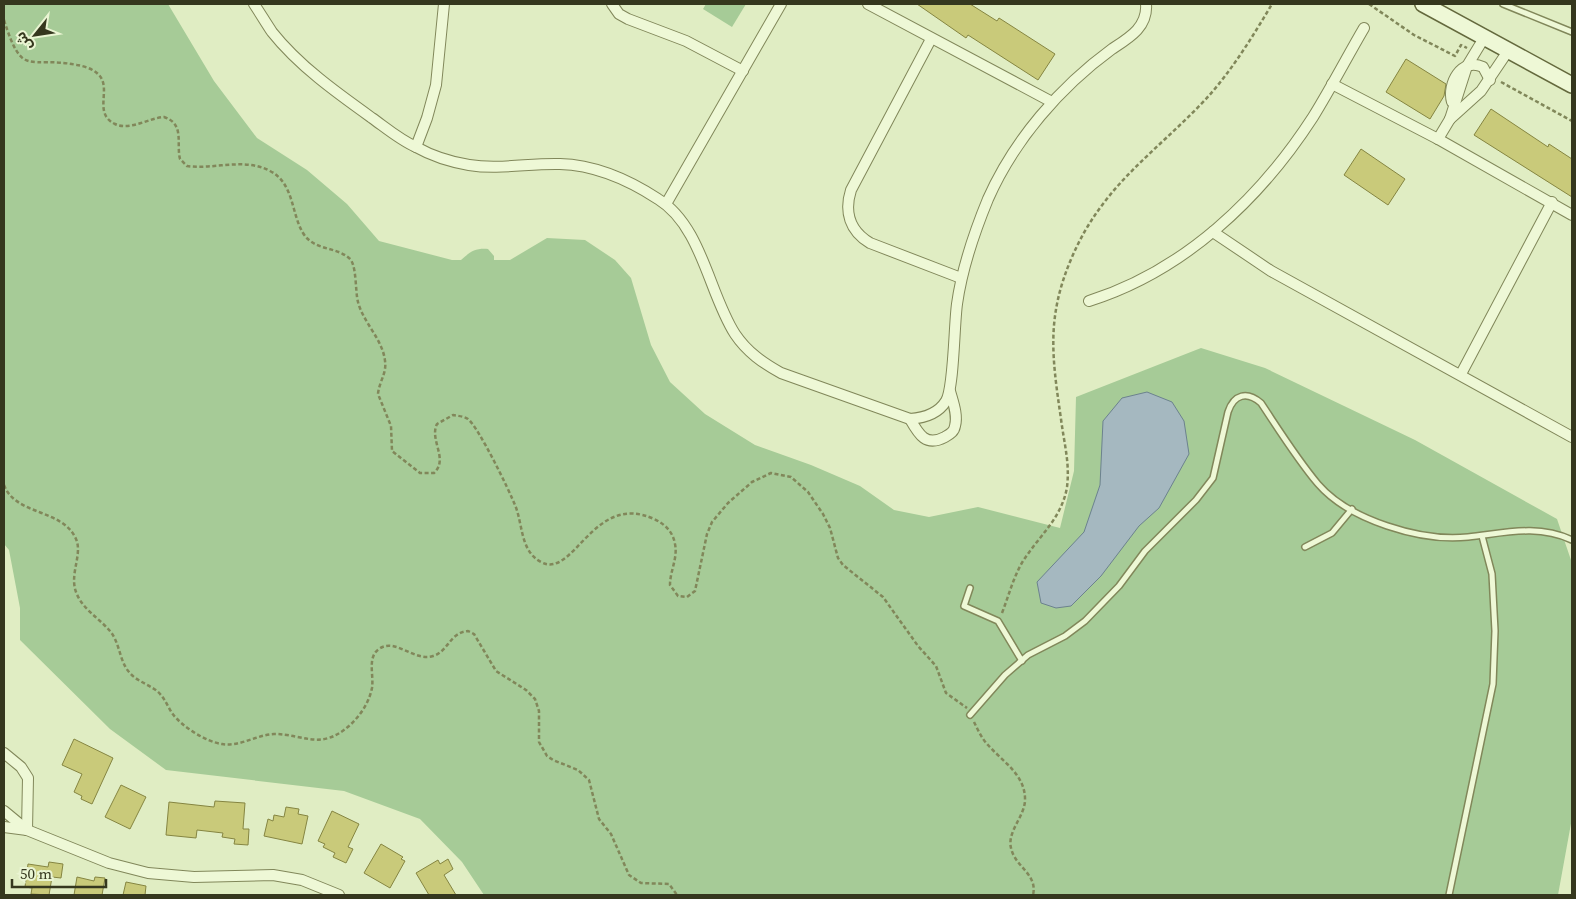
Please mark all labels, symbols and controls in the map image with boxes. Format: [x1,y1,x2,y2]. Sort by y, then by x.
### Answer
north arrow [10,10,60,60]
text: ش [10,28,37,55]
scale bar [12,856,106,888]
text: 50 m [20,863,52,884]

